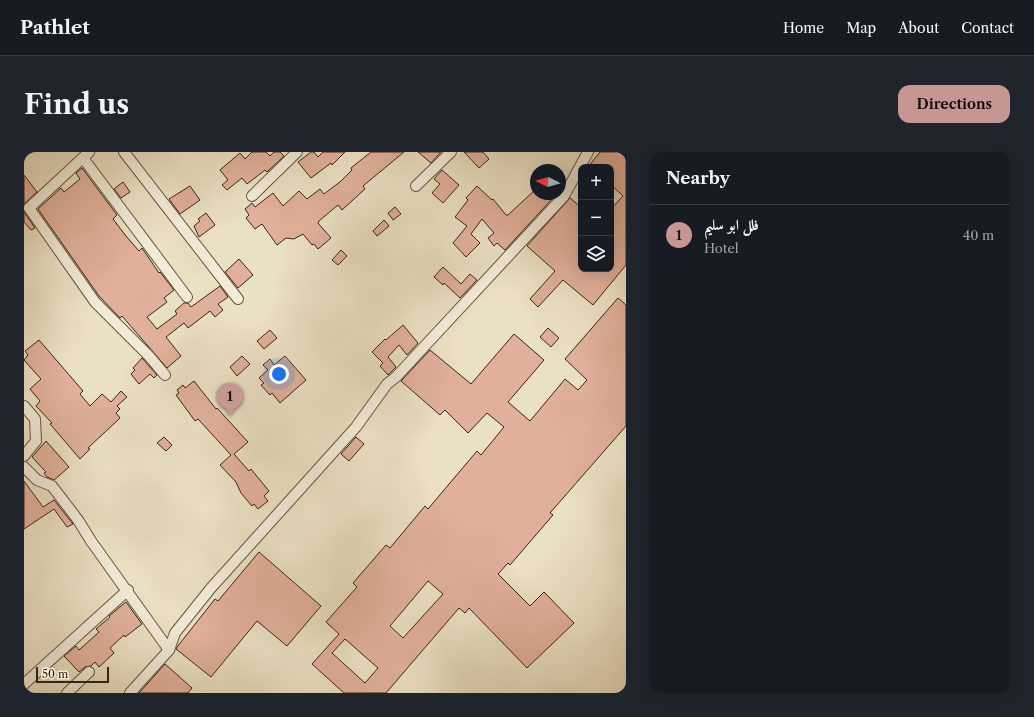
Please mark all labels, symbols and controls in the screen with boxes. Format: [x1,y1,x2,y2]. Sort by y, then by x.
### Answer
text: Pathlet [20,16,90,39]
text: Home [783,19,824,37]
text: Map [846,19,876,37]
text: About [898,19,939,37]
text: Contact [961,19,1014,37]
button: Directions [898,85,1010,123]
text: Find us [24,87,129,121]
north arrow [530,164,566,200]
map controls [578,164,614,272]
button: + [578,164,614,200]
text: Nearby [666,168,730,188]
button: − [578,200,614,236]
text: فلل ابو سليم [704,215,759,234]
text: 1 [676,227,682,243]
text: 40 m [963,227,994,243]
button: layers [578,236,614,272]
text: Hotel [704,240,739,256]
your location [269,364,289,384]
pin: 1 [217,383,243,416]
scale bar [36,665,109,684]
text: 50 m [42,667,68,681]

